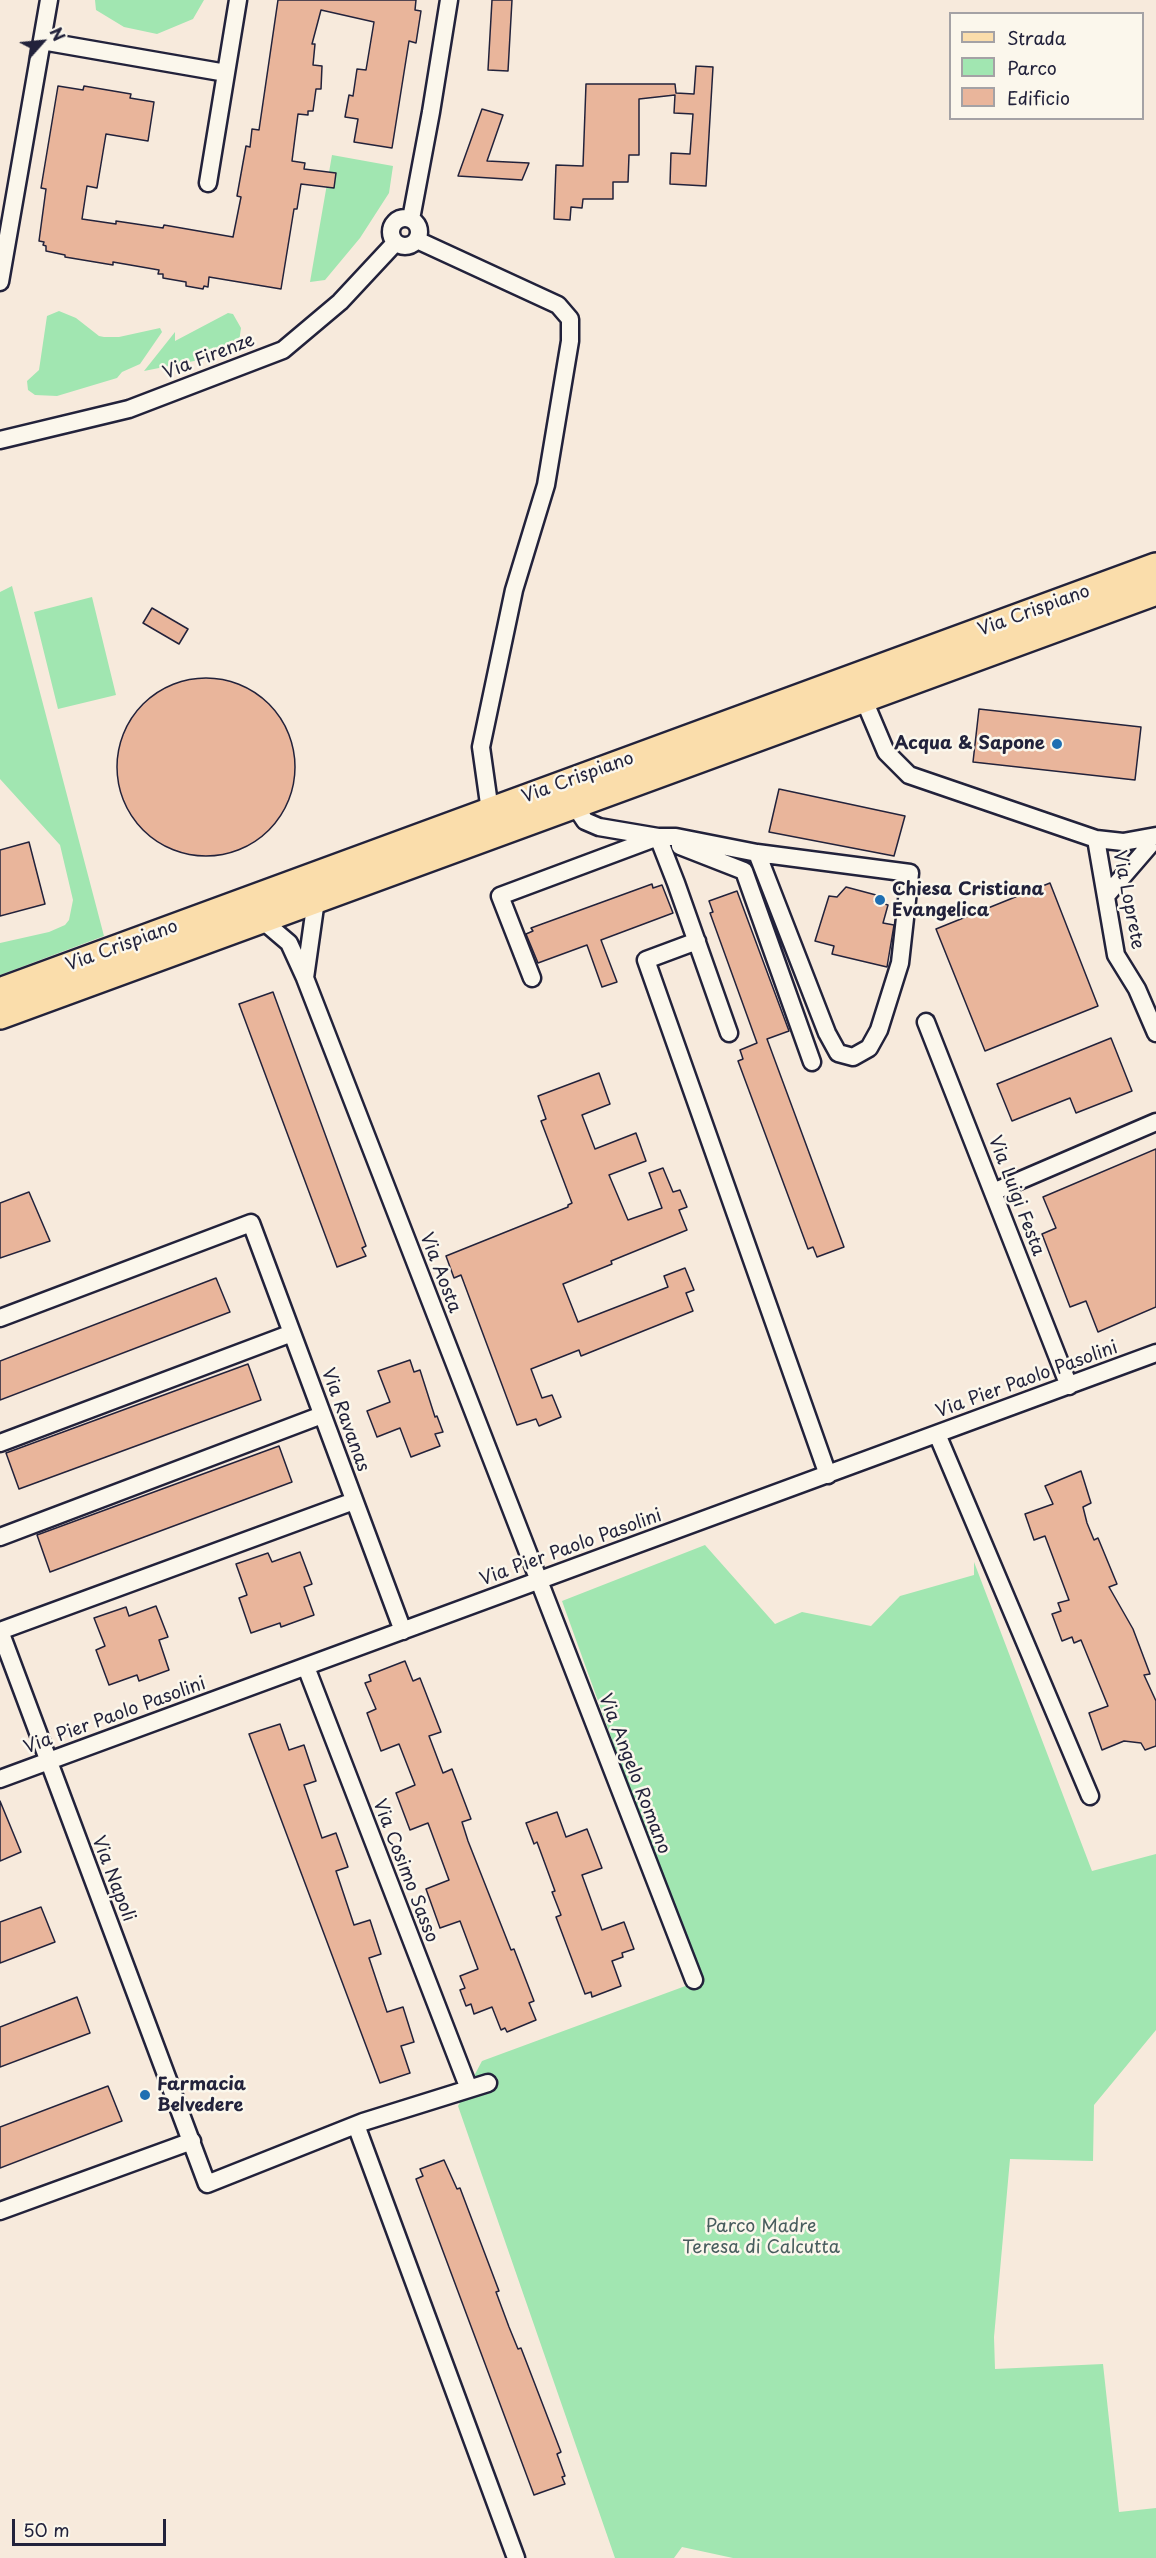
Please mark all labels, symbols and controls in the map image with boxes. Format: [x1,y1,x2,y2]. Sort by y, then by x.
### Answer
north arrow [12,12,72,72]
legend [949,12,1144,120]
text: N [44,23,72,45]
text: Strada [1007,24,1066,51]
text: Parco [1007,54,1057,81]
text: Edificio [1007,84,1070,111]
street label: Via Firenze [160,330,258,384]
street label: Via Crispiano [975,581,1093,641]
place label: Acqua & Sapone [894,733,1045,755]
marker: Acqua & Sapone [1050,737,1064,751]
street label: Via Crispiano [519,748,637,808]
street label: Via Loprete [1108,849,1148,951]
place label: Chiesa Cristiana Evangelica [892,879,1044,922]
marker: Chiesa Cristiana Evangelica [873,893,887,907]
street label: Via Crispiano [63,916,181,976]
street label: Via Luigi Festa [983,1133,1049,1259]
street label: Via Aosta [415,1230,465,1316]
street label: Via Pier Paolo Pasolini [933,1337,1121,1423]
street label: Via Ravanas [316,1365,374,1475]
street label: Via Pier Paolo Pasolini [477,1505,665,1591]
street label: Via Pier Paolo Pasolini [21,1673,209,1759]
street label: Via Angelo Romano [594,1691,674,1857]
street label: Via Cosimo Sasso [368,1796,442,1946]
street label: Via Napoli [87,1833,139,1925]
place label: Farmacia Belvedere [157,2074,246,2116]
marker: Farmacia Belvedere [138,2088,152,2102]
park label: Parco Madre Teresa di Calcutta [682,2216,840,2258]
scale bar [15,2507,170,2545]
text: 50 m [23,2516,70,2543]

